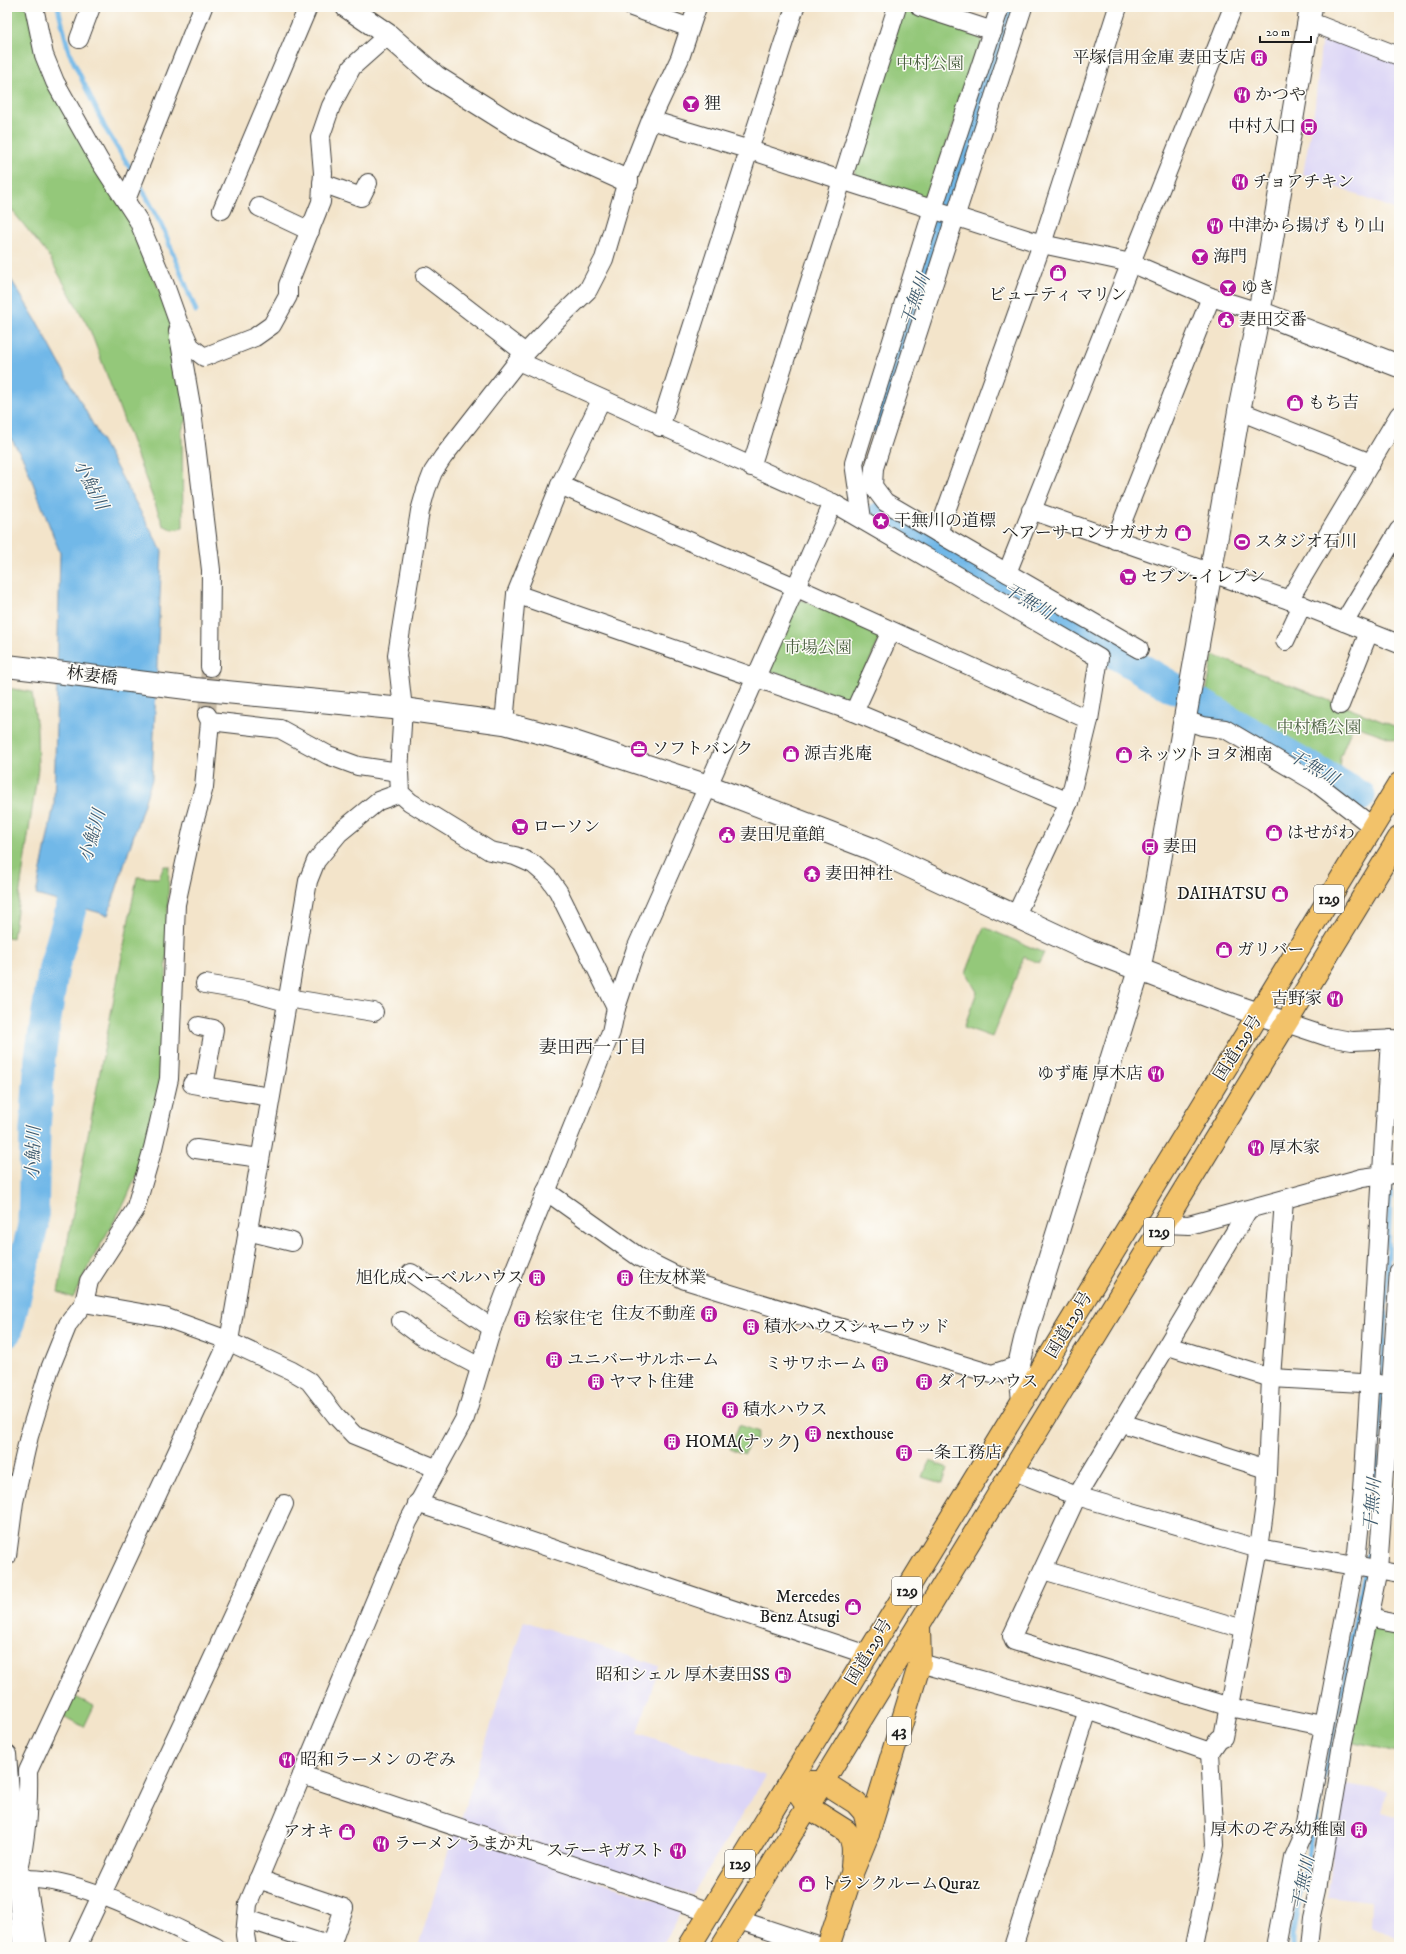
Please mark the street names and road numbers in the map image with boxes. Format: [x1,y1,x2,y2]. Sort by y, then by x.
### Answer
street label: 林妻橋 [65,662,119,690]
road number: 129 [1314,885,1344,913]
street label: 国道129号 [1209,1011,1267,1085]
road number: 129 [1144,1218,1174,1246]
street label: 国道129号 [1040,1288,1098,1362]
road number: 129 [892,1577,922,1605]
street label: 国道129号 [840,1615,898,1689]
road number: 43 [887,1717,911,1745]
road number: 129 [725,1850,755,1878]

